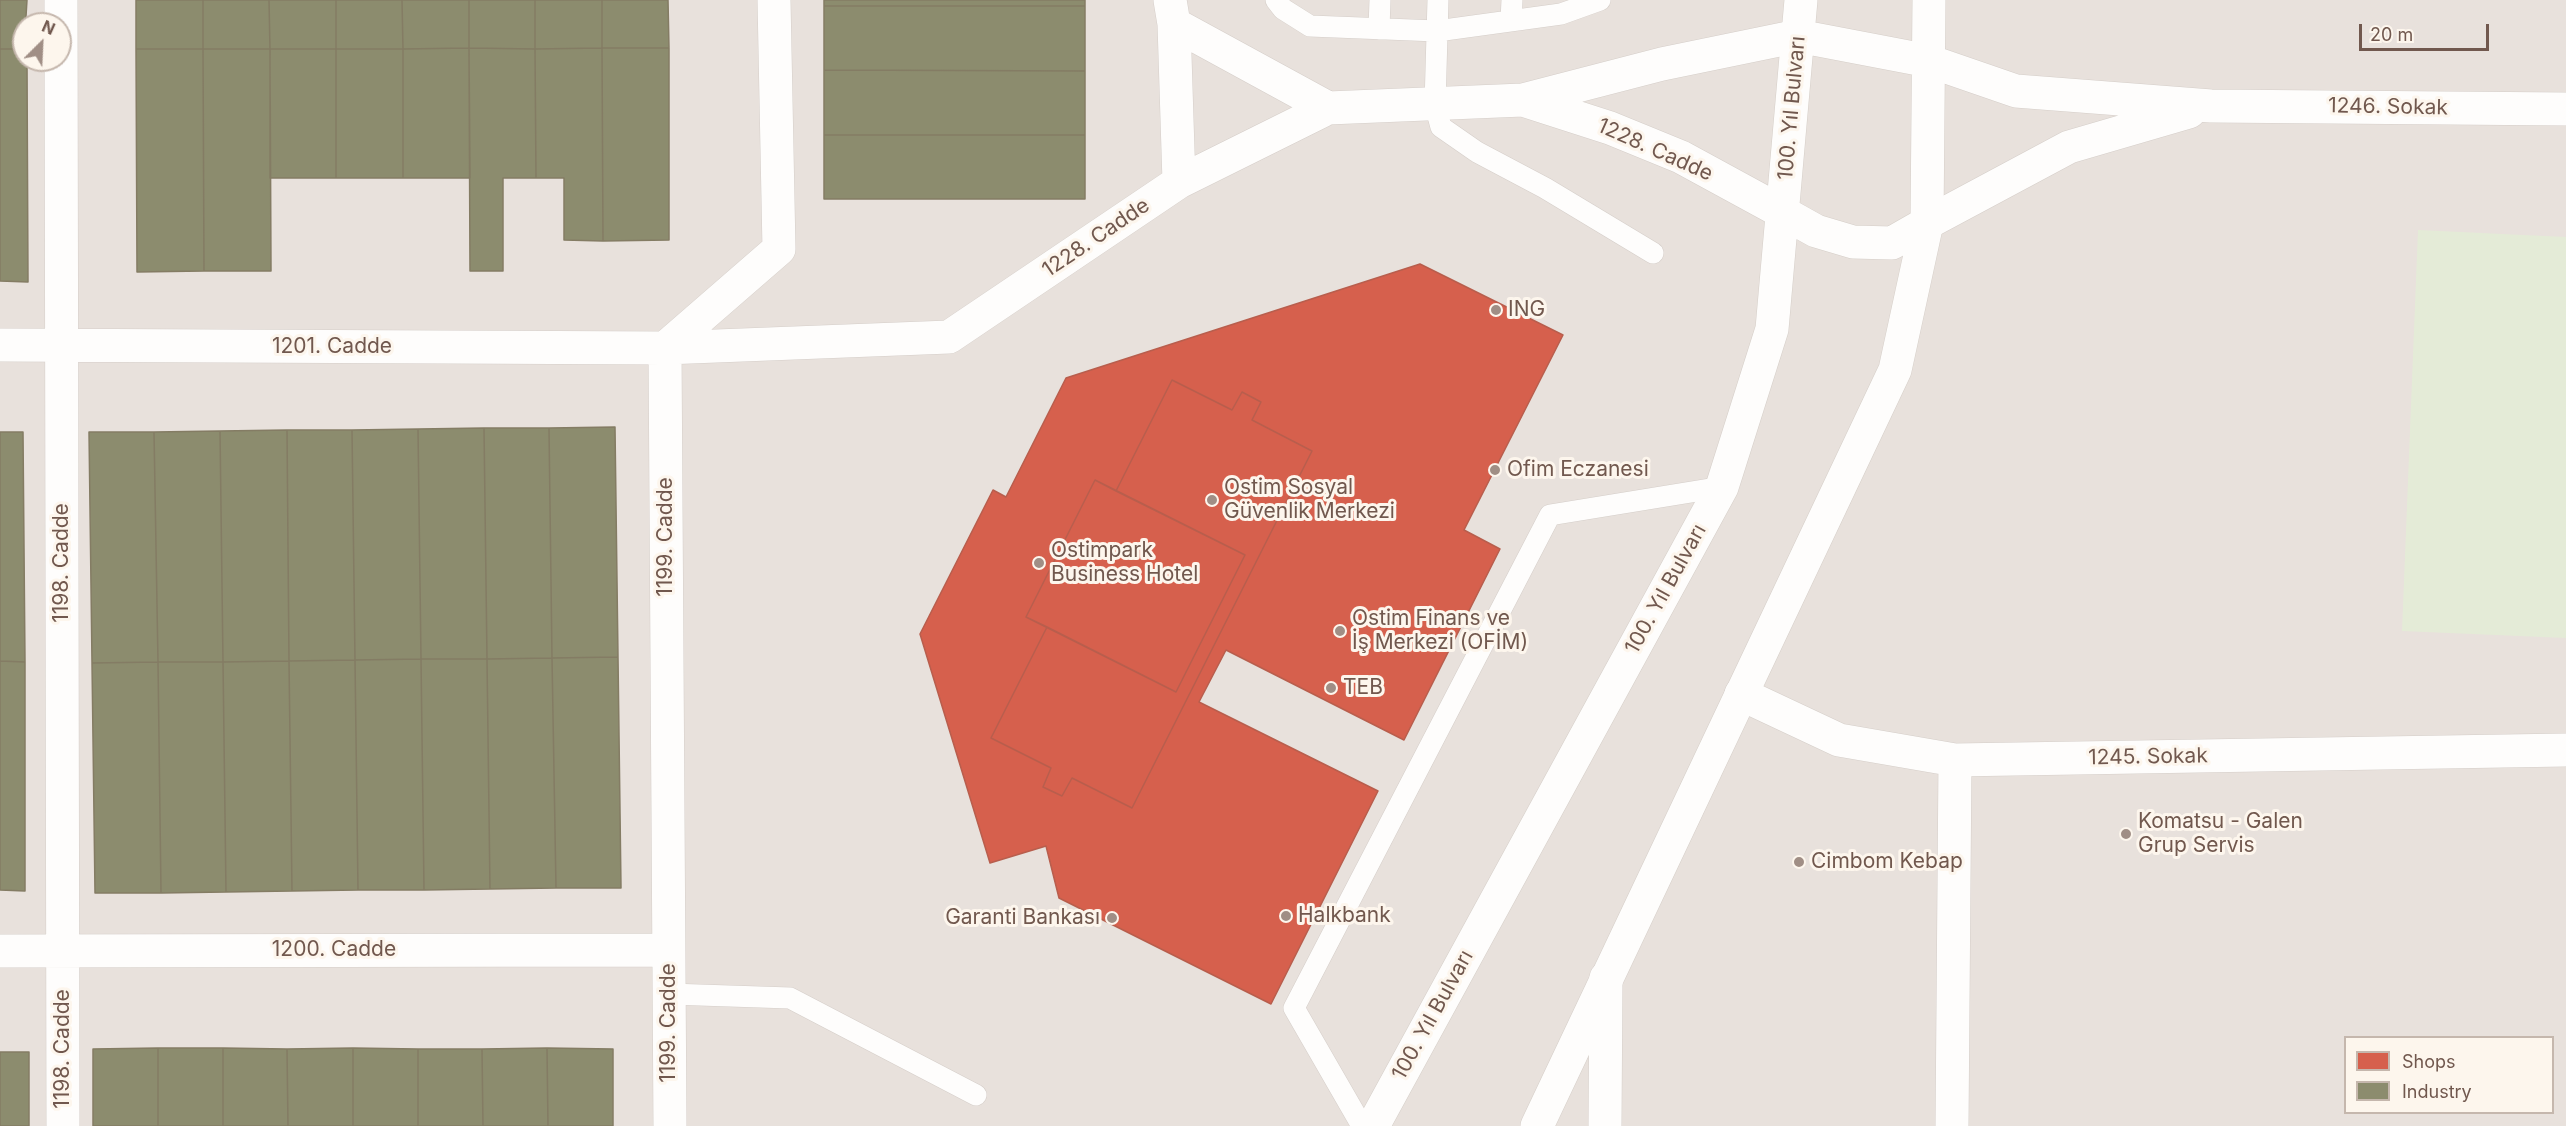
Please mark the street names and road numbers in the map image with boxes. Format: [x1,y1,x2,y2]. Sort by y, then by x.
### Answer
street label: 100. Yıl Bulvarı [1773,35,1811,181]
street label: 1246. Sokak [2328,93,2448,121]
street label: 1228. Cadde [1593,113,1717,187]
street label: 1228. Cadde [1038,193,1154,283]
street label: 1201. Cadde [272,334,392,360]
street label: 1199. Cadde [653,477,679,597]
street label: 1198. Cadde [49,503,75,623]
street label: 100. Yıl Bulvarı [1620,520,1712,658]
street label: 1245. Sokak [2088,743,2208,771]
street label: 1200. Cadde [272,937,396,963]
street label: 100. Yıl Bulvarı [1387,946,1479,1084]
street label: 1199. Cadde [656,963,682,1083]
street label: 1198. Cadde [50,989,76,1109]

